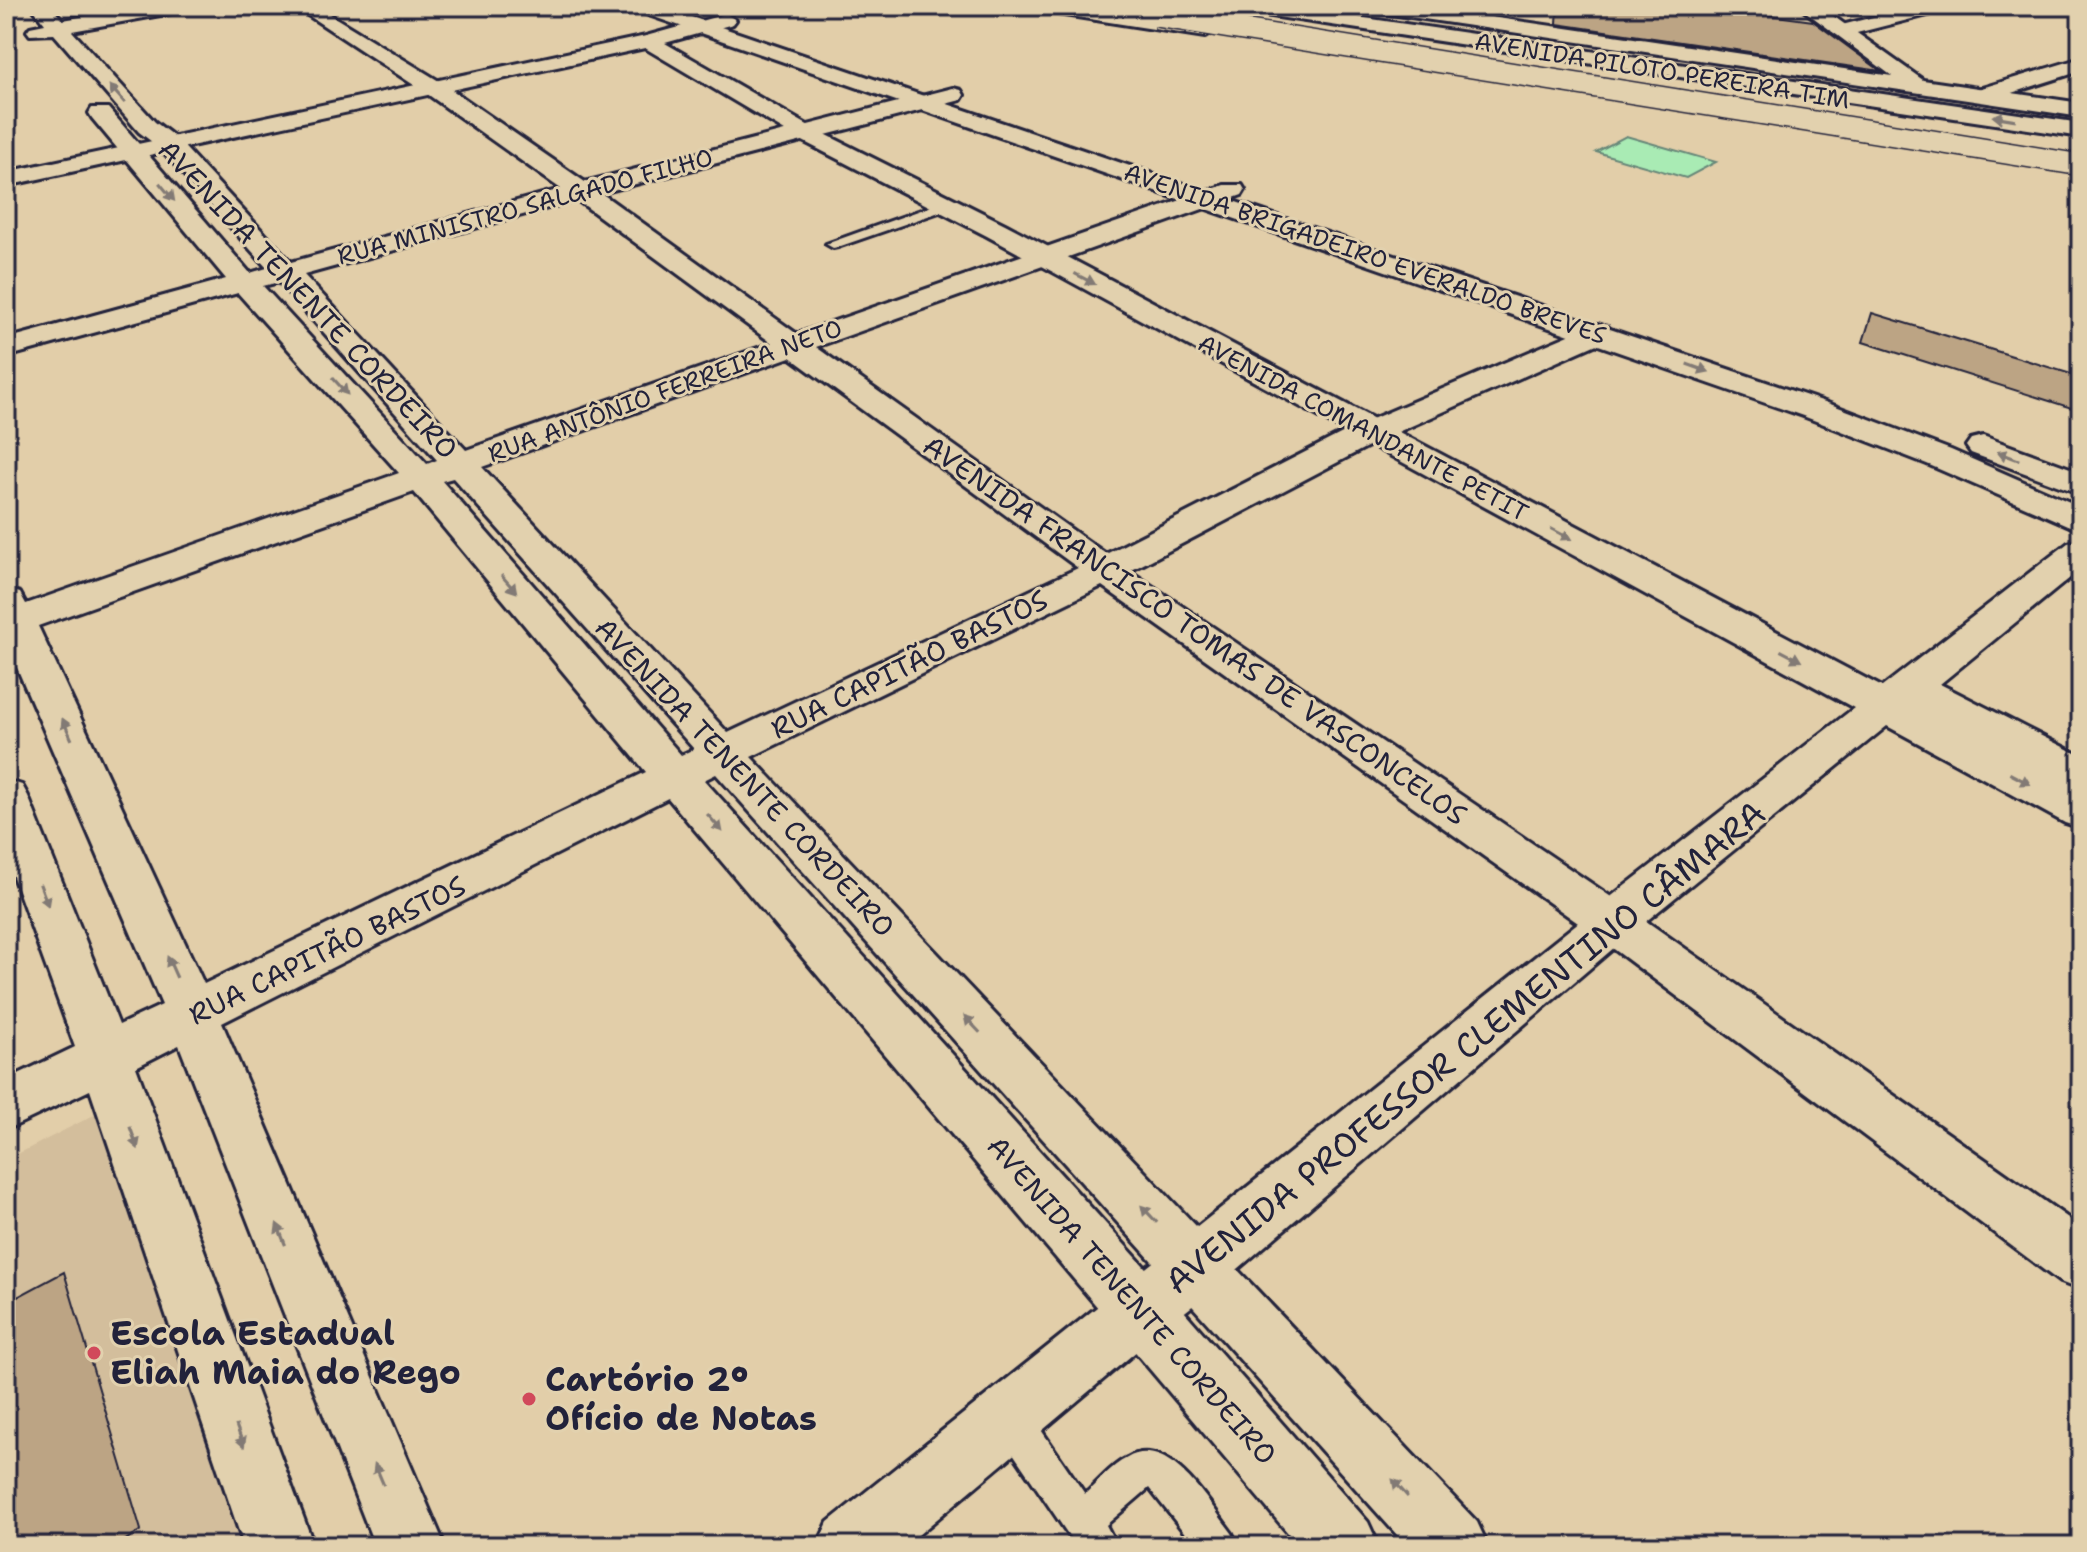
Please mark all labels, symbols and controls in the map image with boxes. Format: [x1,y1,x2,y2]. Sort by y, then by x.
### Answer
street label: AVENIDA PILOTO PEREIRA TIM [1472,26,1852,116]
one-way arrow [109,84,127,103]
one-way arrow [1991,111,2016,124]
street label: AVENIDA TENENTE CORDEIRO [150,131,466,467]
street label: RUA MINISTRO SALGADO FILHO [334,141,716,273]
street label: AVENIDA BRIGADEIRO EVERALDO BREVES [1120,156,1610,352]
one-way arrow [158,182,175,202]
one-way arrow [1074,272,1096,286]
street label: RUA ANTÔNIO FERREIRA NETO [484,312,846,470]
street label: AVENIDA COMANDANTE PETIT [1192,327,1534,529]
one-way arrow [1686,363,1710,375]
one-way arrow [331,376,349,396]
street label: AVENIDA FRANCISCO TOMAS DE VASCONCELOS [916,426,1474,834]
one-way arrow [1996,449,2020,462]
one-way arrow [1550,527,1573,540]
one-way arrow [500,573,517,593]
street label: RUA CAPITÃO BASTOS [764,580,1054,748]
street label: AVENIDA TENENTE CORDEIRO [587,609,903,945]
one-way arrow [1779,649,1802,662]
one-way arrow [60,717,74,741]
one-way arrow [2009,771,2031,785]
street label: AVENIDA PROFESSOR CLEMENTINO CÂMARA [1155,790,1775,1304]
one-way arrow [706,812,723,832]
street label: RUA CAPITÃO BASTOS [182,866,472,1034]
one-way arrow [38,883,51,907]
one-way arrow [165,956,178,979]
one-way arrow [964,1014,982,1033]
one-way arrow [129,1126,141,1150]
street label: AVENIDA TENENTE CORDEIRO [979,1128,1285,1472]
one-way arrow [1140,1205,1158,1224]
one-way arrow [274,1222,287,1246]
place label: Escola Estadual Eliah Maia do Rego [110,1310,461,1395]
marker: Escola Estadual Eliah Maia do Rego [85,1344,103,1362]
place label: Cartório 2º Ofício de Notas [545,1356,817,1441]
marker: Cartório 2º Ofício de Notas [520,1390,538,1408]
one-way arrow [235,1424,247,1448]
one-way arrow [373,1463,386,1486]
one-way arrow [1392,1479,1410,1498]

